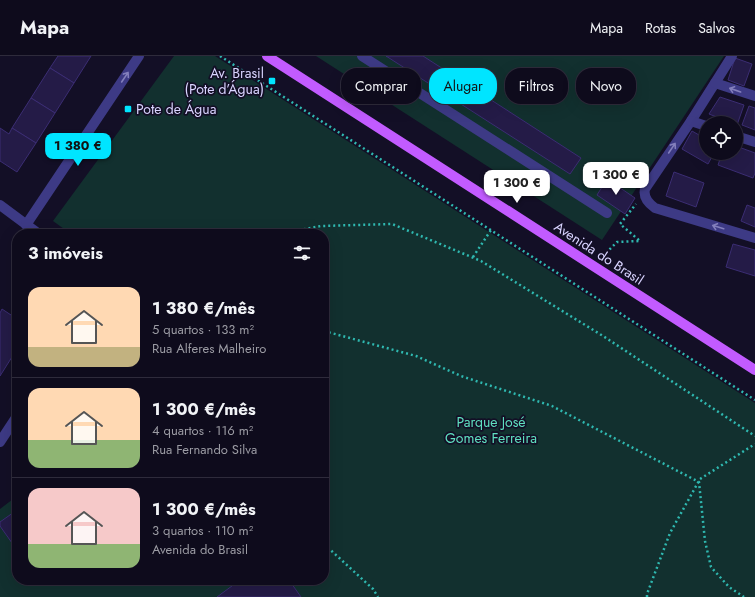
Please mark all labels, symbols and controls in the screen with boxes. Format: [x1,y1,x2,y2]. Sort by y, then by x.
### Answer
text: Mapa [20,14,69,41]
text: Mapa [590,18,623,38]
text: Rotas [645,18,676,38]
text: Salvos [698,18,735,38]
place label: Av. Brasil (Pote d’Água) [185,63,264,99]
chip: Comprar [341,68,421,104]
chip: Alugar [429,68,497,104]
chip: Filtros [505,68,568,104]
chip: Novo [576,68,636,104]
one-way arrow [121,72,129,83]
marker: Av. Brasil (Pote d’Água) [267,76,277,86]
one-way arrow [730,85,742,93]
place label: Pote de Água [136,99,216,119]
marker: Pote de Água [123,104,133,114]
map controls [699,116,743,160]
button: locate [699,116,743,160]
pin: 1 380 € [41,133,115,167]
text: 1 380 € [54,136,102,155]
one-way arrow [668,143,676,154]
pin: 1 300 € [579,162,653,196]
text: 1 300 € [592,165,640,184]
pin: 1 300 € [480,170,554,204]
text: 1 300 € [493,173,541,192]
street label: Avenida do Brasil [550,216,648,290]
one-way arrow [711,223,724,230]
text: 3 imóveis [28,241,103,265]
icon: filters [291,242,313,264]
text: 1 380 €/mês [152,296,255,320]
icon: home [60,303,108,351]
text: 5 quartos · 133 m² [152,320,254,339]
text: Rua Alferes Malheiro [152,339,266,358]
text: 1 300 €/mês [152,397,256,421]
icon: home [60,404,108,452]
park label: Parque José Gomes Ferreira [445,412,537,448]
text: 4 quartos · 116 m² [152,421,253,440]
text: Rua Fernando Silva [152,440,257,459]
text: 1 300 €/mês [152,497,256,521]
icon: home [60,504,108,552]
text: 3 quartos · 110 m² [152,521,253,540]
text: Avenida do Brasil [152,540,248,559]

